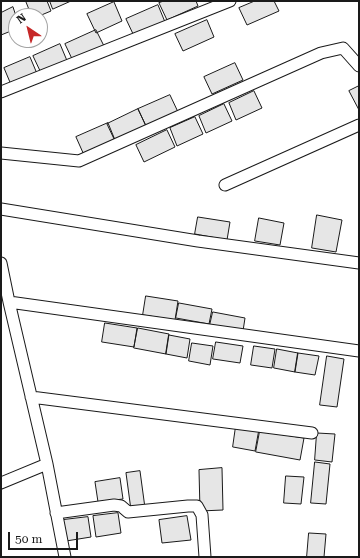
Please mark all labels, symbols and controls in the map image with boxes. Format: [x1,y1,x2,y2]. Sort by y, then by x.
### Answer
north arrow [8,8,48,48]
text: N [14,11,29,26]
scale bar [10,524,80,550]
text: 50 m [15,532,42,546]

